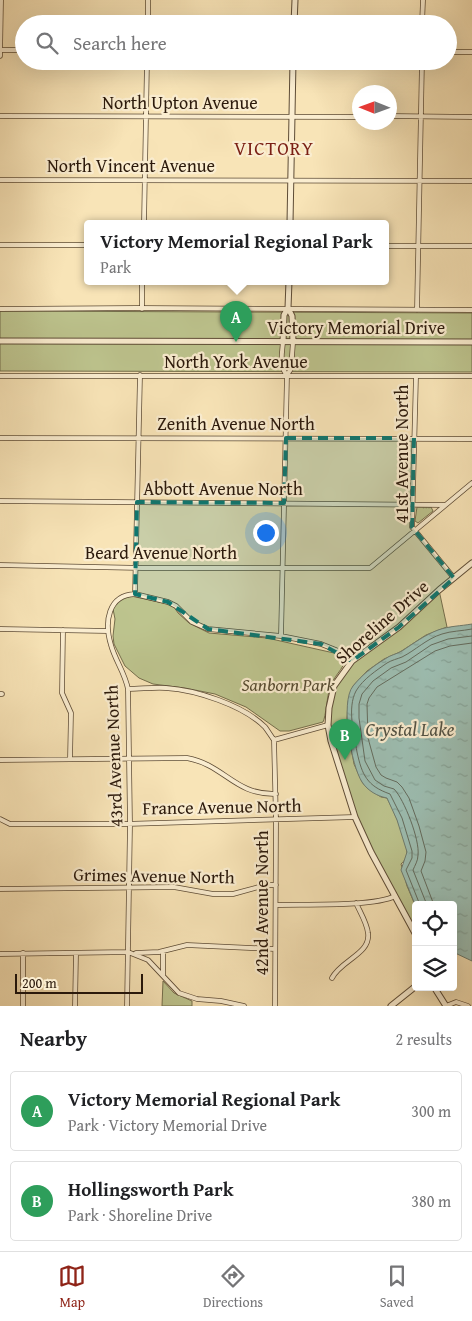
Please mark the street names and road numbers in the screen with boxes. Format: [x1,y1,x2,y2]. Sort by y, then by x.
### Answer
street label: North Upton Avenue [102,89,258,116]
street label: North Vincent Avenue [47,152,215,179]
street label: Victory Memorial Drive [267,314,445,341]
street label: North York Avenue [164,348,308,375]
street label: 41st Avenue North [388,385,415,523]
street label: Zenith Avenue North [157,410,315,437]
street label: Abbott Avenue North [143,475,303,502]
street label: Beard Avenue North [85,539,237,566]
street label: Shoreline Drive [329,573,435,670]
street label: 43rd Avenue North [98,684,129,828]
street label: France Avenue North [142,792,302,821]
street label: 42nd Avenue North [248,830,275,976]
street label: Grimes Avenue North [73,861,235,890]

